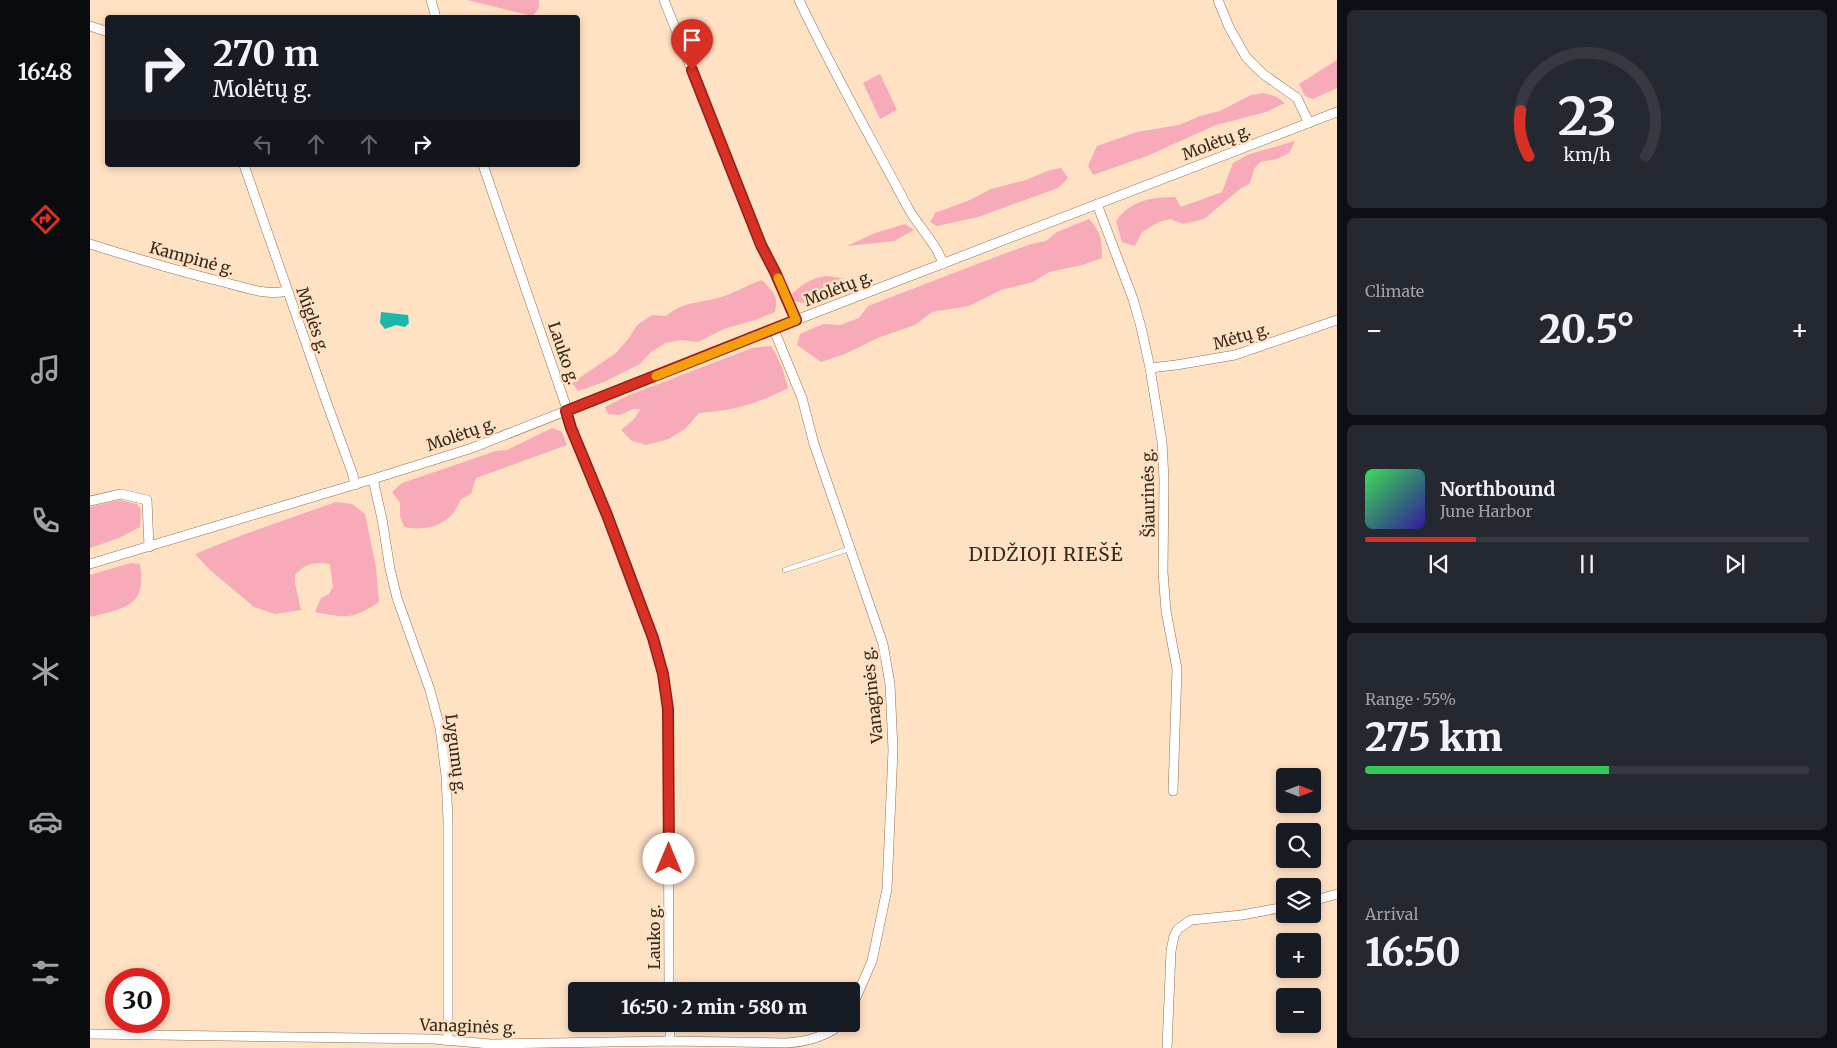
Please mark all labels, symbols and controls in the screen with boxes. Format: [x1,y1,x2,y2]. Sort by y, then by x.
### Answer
pin [671,19,713,70]
icon: arrive [678,26,706,54]
text: 270 m [213,32,319,76]
icon: right [130,35,195,100]
text: 16:48 [18,58,72,86]
text: Molėtų g. [213,75,312,103]
text: 23 [1557,84,1617,149]
street label: Molėtų g. [1179,120,1253,164]
icon: left [249,130,277,158]
icon: ahead [302,130,330,158]
icon: ahead [355,130,383,158]
icon: right [408,130,436,158]
text: km/h [1563,143,1611,166]
icon: directions [28,202,63,237]
street label: Kampinė g. [147,237,237,279]
street label: Molėtų g. [801,266,875,310]
text: Climate [1365,281,1424,301]
street label: Miglės g. [292,284,334,356]
text: 20.5° [1539,306,1635,353]
text: − [1365,312,1384,348]
text: + [1790,312,1809,348]
street label: Mėtų g. [1211,318,1271,354]
street label: Lauko g. [544,319,584,387]
icon: music [28,352,63,387]
street label: Molėtų g. [424,413,498,455]
street label: Šiaurinės g. [1137,448,1159,538]
text: Northbound [1440,477,1555,501]
text: June Harbor [1440,501,1533,521]
icon: phone [28,503,63,538]
district label: DIDŽIOJI RIEŠĖ [969,541,1123,566]
icon: previous [1425,550,1453,578]
icon: pause [1573,550,1601,578]
icon: next [1721,550,1749,578]
street label: Vanaginės g. [857,646,887,745]
icon: climate [28,654,63,689]
text: Range · 55% [1365,689,1456,709]
street label: Lygumų g. [441,713,471,795]
text: 275 km [1365,714,1503,761]
north arrow [1276,768,1321,812]
map controls [1276,768,1321,1033]
icon: car [28,804,63,839]
button: search [1276,823,1321,868]
position arrow [642,832,694,884]
button: layers [1276,878,1321,923]
text: Arrival [1365,904,1418,924]
street label: Lauko g. [644,905,664,969]
text: 16:50 [1365,929,1461,976]
button: + [1276,933,1321,978]
icon: filters [28,955,63,990]
speed limit sign: 30 [105,968,170,1033]
button: − [1276,988,1321,1033]
text: 16:50 · 2 min · 580 m [621,995,807,1019]
street label: Vanaginės g. [418,1014,517,1038]

